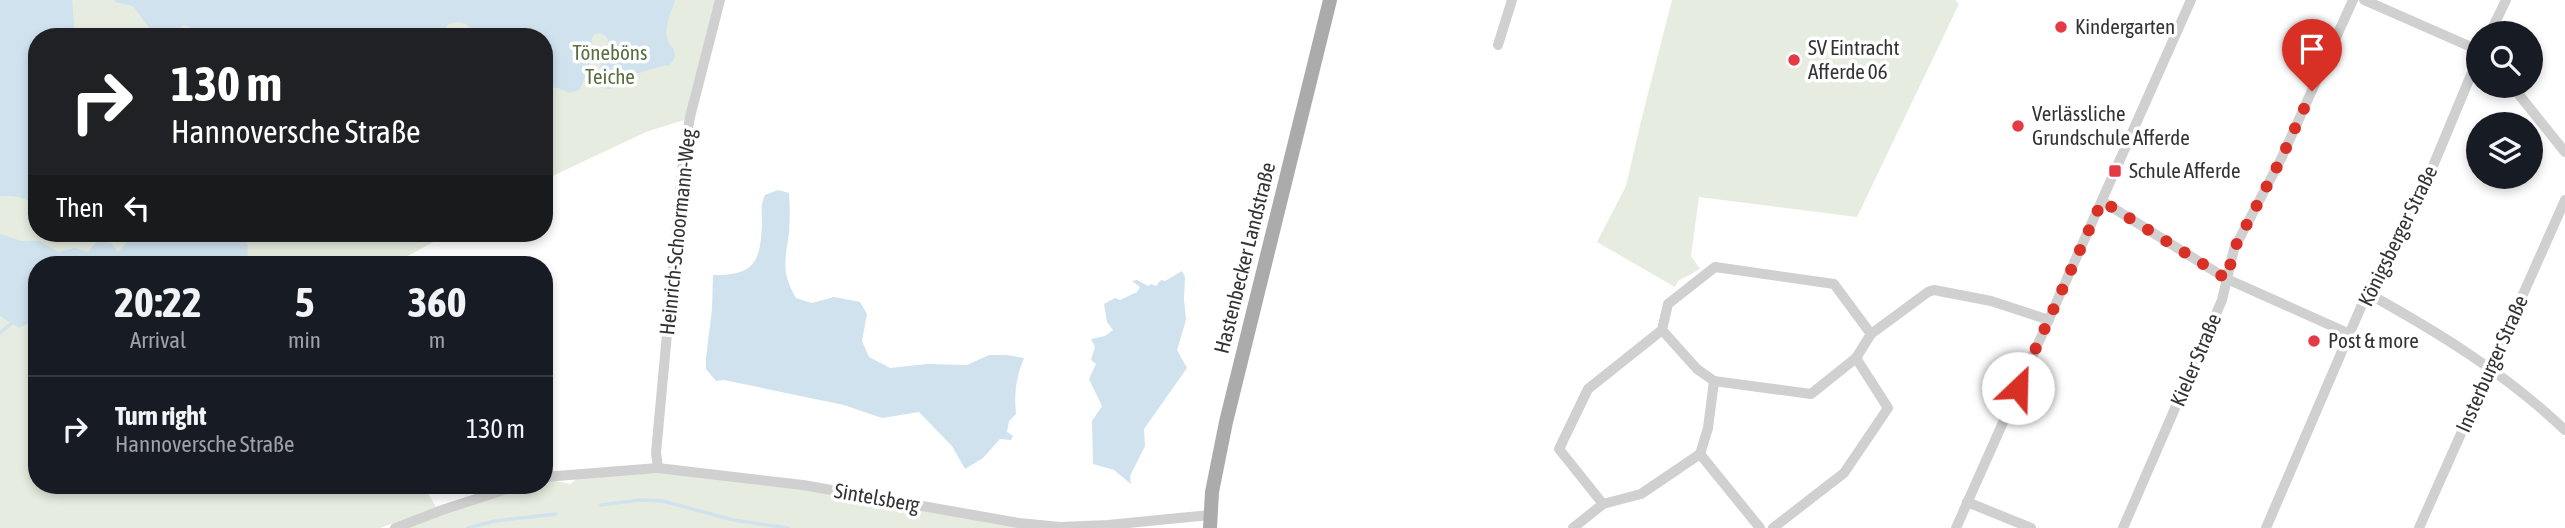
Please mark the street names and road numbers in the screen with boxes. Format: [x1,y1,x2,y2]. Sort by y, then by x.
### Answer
street label: Heinrich-Schoormann-Weg [654,128,700,336]
street label: Hastenbecker Landstraße [1209,160,1279,356]
street label: Königsberger Straße [2353,161,2441,310]
street label: Insterburger Straße [2450,291,2532,436]
street label: Kieler Straße [2165,310,2225,410]
street label: Sintelsberg [833,478,922,516]

